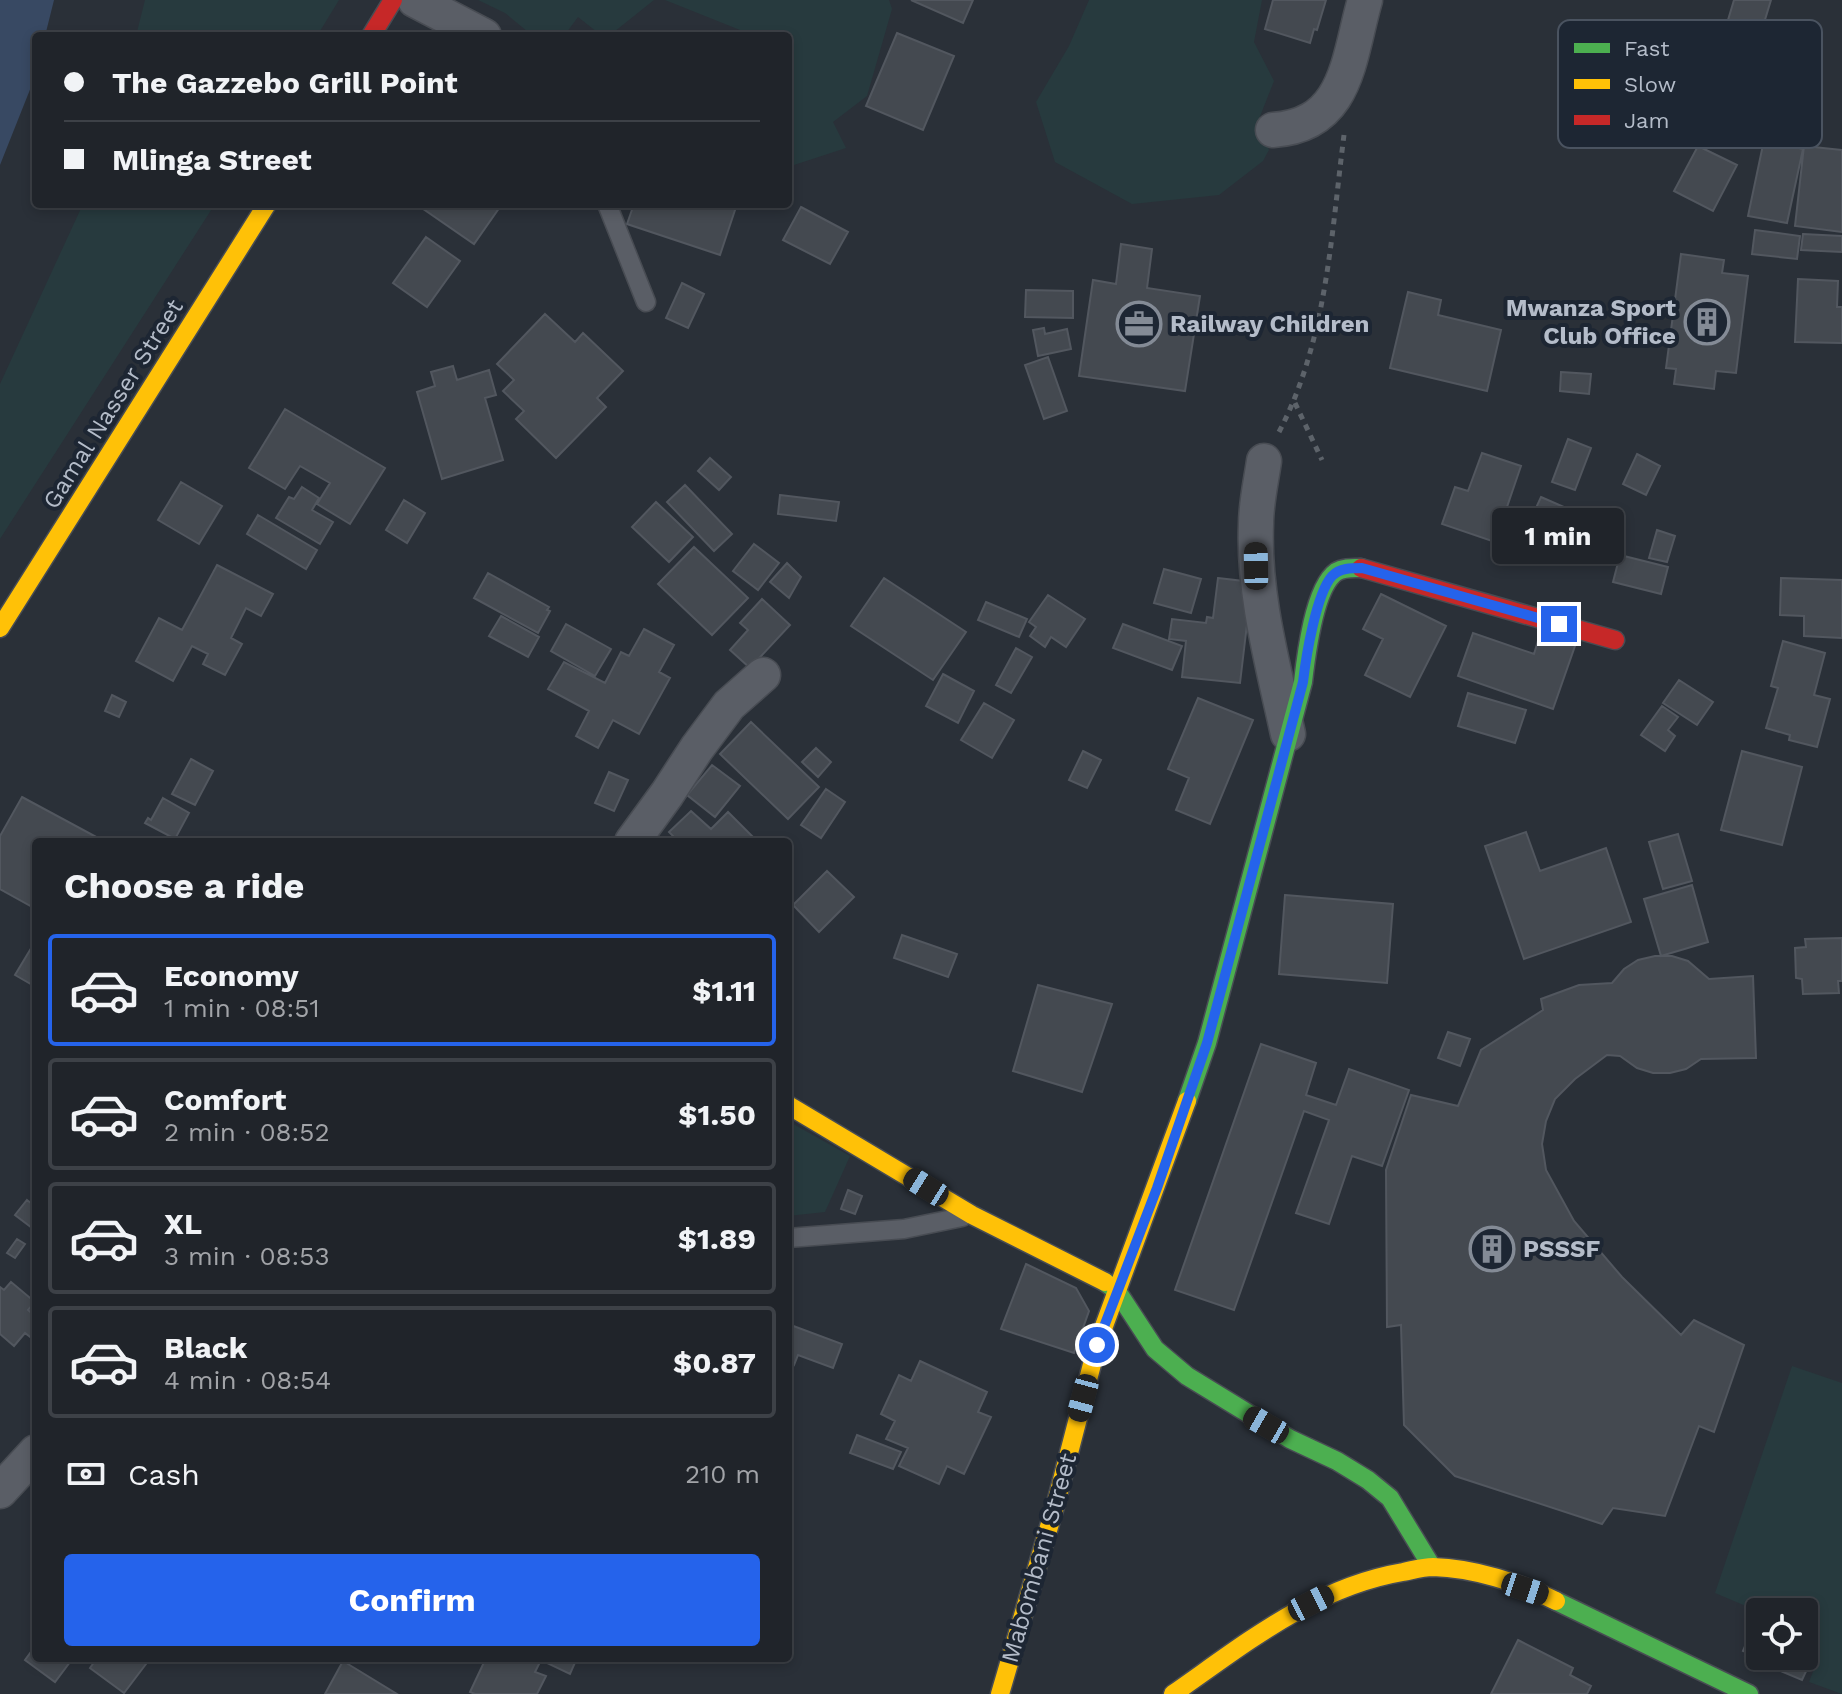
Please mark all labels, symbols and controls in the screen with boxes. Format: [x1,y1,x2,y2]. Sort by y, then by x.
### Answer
legend [1558,20,1822,148]
text: Fast [1624,36,1670,61]
text: The Gazzebo Grill Point [112,65,458,100]
text: Slow [1624,72,1676,97]
text: Jam [1624,108,1669,133]
text: Mlinga Street [112,142,312,177]
street label: Gamal Nasser Street [37,294,189,514]
place label: Mwanza Sport Club Office [1506,294,1677,350]
building icon: Mwanza Sport Club Office [1683,298,1731,346]
office icon: Railway Children [1115,300,1163,348]
place label: Railway Children [1170,310,1369,338]
callout: 1 min [1493,508,1625,564]
text: 1 min [1525,521,1591,551]
car [1244,542,1268,590]
route end [1541,606,1577,642]
text: Choose a ride [64,865,304,907]
icon: car [68,954,140,1026]
text: Economy [164,958,299,993]
text: $1.11 [692,973,756,1008]
text: 1 min · 08:51 [164,993,320,1023]
icon: car [68,1078,140,1150]
text: Comfort [164,1082,286,1117]
text: $1.50 [678,1097,756,1132]
text: 2 min · 08:52 [164,1117,330,1147]
car [899,1164,953,1210]
icon: car [68,1202,140,1274]
text: XL [164,1206,202,1241]
text: $1.89 [678,1221,756,1256]
building icon: PSSSF [1468,1225,1516,1273]
place label: PSSSF [1523,1235,1600,1263]
text: 3 min · 08:53 [164,1241,330,1271]
icon: car [68,1326,140,1398]
route start [1079,1327,1115,1363]
text: Black [164,1330,248,1365]
text: $0.87 [673,1345,756,1380]
text: 4 min · 08:54 [164,1365,331,1395]
car [1065,1372,1101,1424]
car [1239,1403,1293,1447]
street label: Mabombani Street [996,1450,1082,1666]
icon: cash [64,1452,108,1496]
text: Cash [128,1457,200,1492]
text: 210 m [685,1459,760,1489]
button: Confirm [64,1554,760,1646]
car [1498,1570,1552,1608]
car [1284,1581,1338,1625]
map controls [1746,1598,1818,1670]
button: locate [1746,1598,1818,1670]

